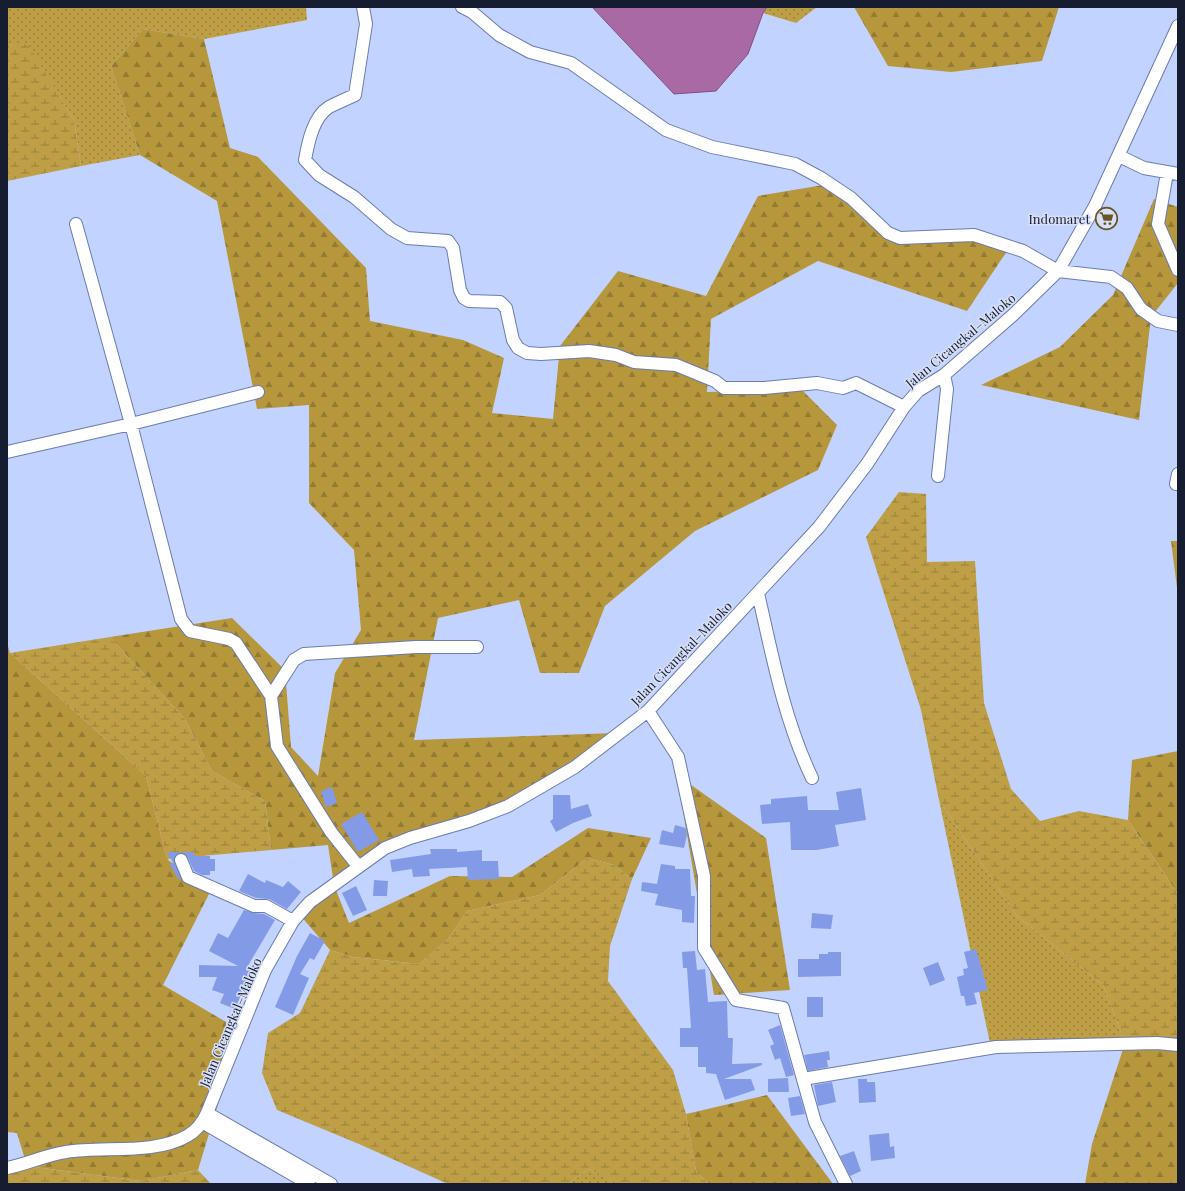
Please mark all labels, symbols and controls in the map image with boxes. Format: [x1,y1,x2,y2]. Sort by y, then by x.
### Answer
supermarket icon: Indomaret [1093,205,1119,231]
place label: Indomaret [1028,210,1090,227]
street label: Jalan Cicangkal–Maloko [901,289,1019,392]
street label: Jalan Cicangkal–Maloko [626,597,735,709]
street label: Jalan Cicangkal–Maloko [195,955,265,1090]

